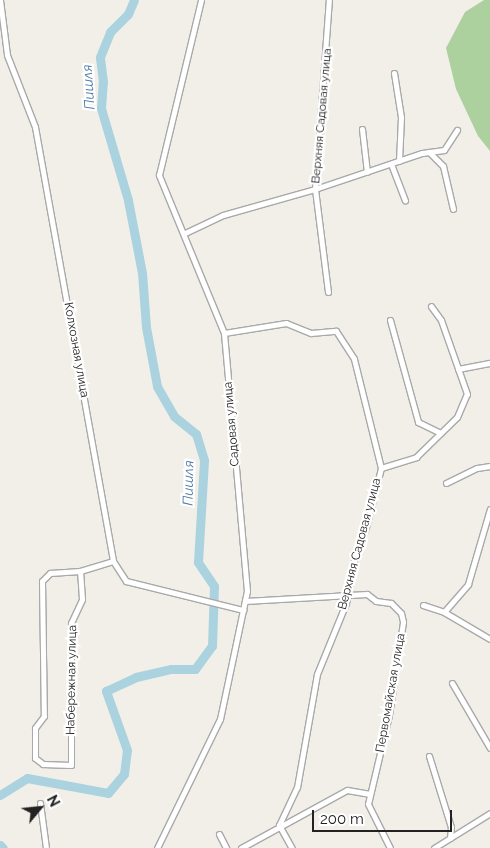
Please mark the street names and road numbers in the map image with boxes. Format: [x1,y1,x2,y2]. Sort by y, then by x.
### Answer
street label: Верхняя Садовая улица [309,48,335,184]
street label: Колхозная улица [61,301,91,399]
street label: Садовая улица [221,381,243,467]
street label: Верхняя Садовая улица [335,476,385,612]
street label: Набережная улица [64,625,80,735]
street label: Первомайская улица [373,632,409,754]

